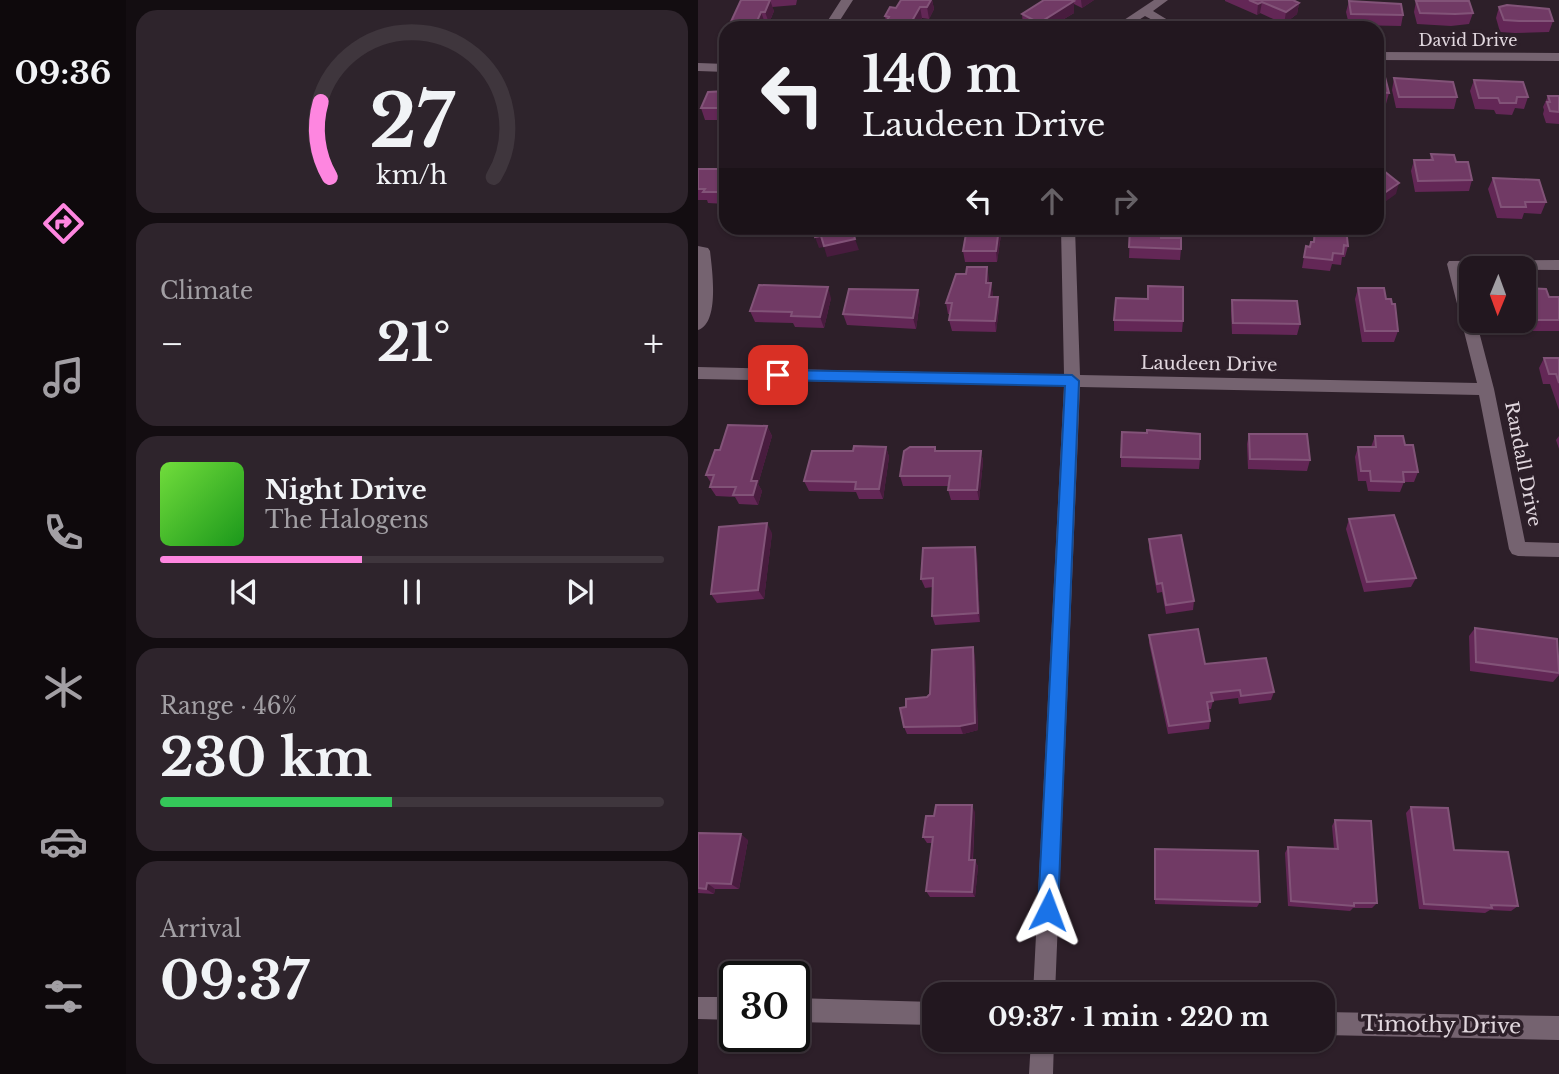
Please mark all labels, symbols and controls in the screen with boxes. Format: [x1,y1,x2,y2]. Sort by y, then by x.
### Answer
street label: David Drive [1419,30,1517,50]
text: 140 m [862,44,1020,105]
icon: left [747,49,838,140]
text: 09:36 [15,53,111,93]
text: 27 [370,77,456,168]
text: Laudeen Drive [862,105,1105,145]
text: km/h [377,160,447,191]
icon: left [960,182,998,220]
icon: ahead [1033,182,1071,220]
icon: right [1106,182,1144,220]
icon: directions [39,199,88,248]
north arrow [1459,256,1536,332]
map controls [1459,256,1536,333]
text: Climate [160,277,253,305]
text: 21° [377,311,451,375]
text: − [160,320,184,367]
text: + [643,320,664,367]
pin [748,345,808,405]
street label: Laudeen Drive [1140,352,1278,376]
icon: music [39,353,88,402]
icon: arrive [759,356,797,394]
street label: Randall Drive [1500,400,1546,528]
text: Night Drive [265,474,427,506]
text: The Halogens [265,506,429,534]
icon: phone [39,508,88,557]
icon: previous [225,573,263,611]
icon: pause [393,573,431,611]
icon: next [561,573,599,611]
icon: climate [39,663,88,712]
text: Range · 46% [160,692,297,720]
text: 230 km [160,726,372,790]
icon: car [39,817,88,866]
position arrow [1011,873,1085,947]
text: Arrival [160,915,241,943]
text: 09:37 [160,949,309,1013]
speed limit sign: 30 [719,961,810,1052]
icon: filters [39,972,88,1021]
text: 09:37 · 1 min · 220 m [988,1001,1269,1033]
street label: Timothy Drive [1361,1011,1521,1039]

